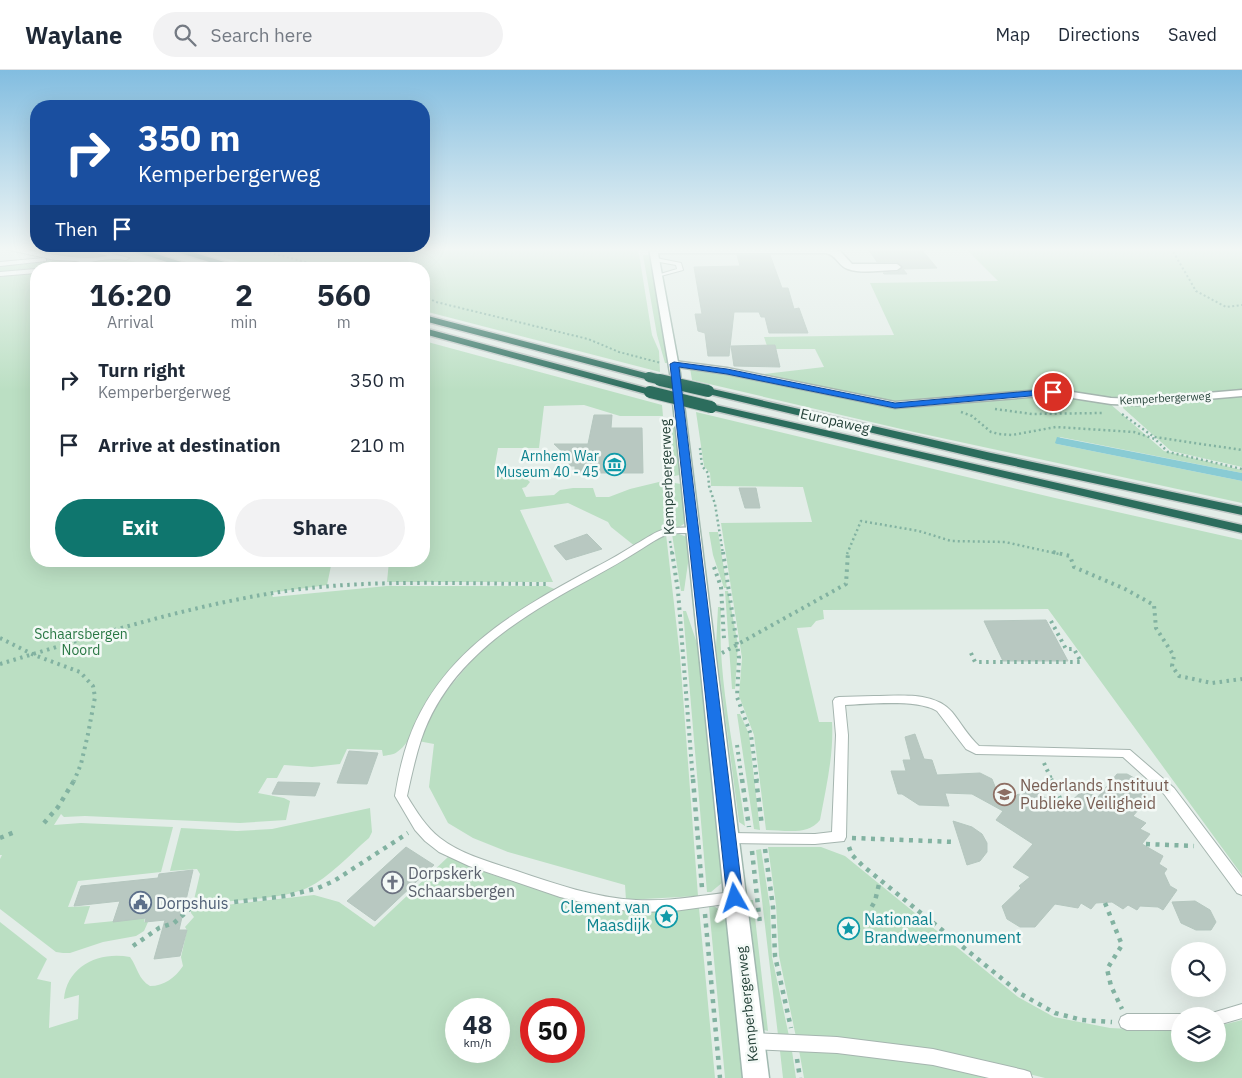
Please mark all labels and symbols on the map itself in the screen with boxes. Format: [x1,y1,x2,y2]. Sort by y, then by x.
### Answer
pin [1032,371,1074,413]
street label: Kemperbergerweg [1119,389,1211,407]
street label: Europaweg [799,404,872,438]
street label: Kemperbergerweg [656,418,678,535]
place label: Arnhem War Museum 40 - 45 [496,447,599,481]
museum icon: Arnhem War Museum 40 - 45 [603,452,627,476]
park label: Schaarsbergen Noord [34,625,128,659]
place label: Nederlands Instituut Publieke Veiligheid [1020,775,1169,813]
school or university icon: Nederlands Instituut Publieke Veiligheid [992,782,1016,806]
place label: Dorpskerk Schaarsbergen [408,863,515,901]
church icon: Dorpskerk Schaarsbergen [380,870,404,894]
position arrow [708,871,760,923]
public building icon: Dorpshuis [128,891,152,915]
place label: Dorpshuis [156,893,229,913]
place label: Clement van Maasdijk [560,897,651,935]
place icon: Clement van Maasdijk [654,904,678,928]
place label: Nationaal Brandweermonument [864,909,1021,947]
place icon: Nationaal Brandweermonument [836,916,860,940]
street label: Kemperbergerweg [732,945,762,1063]
speed limit sign: 50 [520,998,585,1063]

